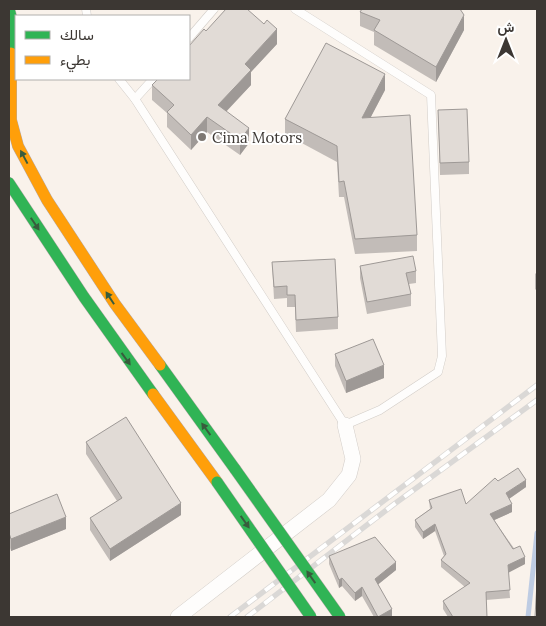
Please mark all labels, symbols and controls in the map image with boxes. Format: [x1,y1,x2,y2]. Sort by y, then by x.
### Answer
legend [15,15,190,80]
north arrow [481,15,531,65]
text: ش [498,18,515,36]
text: سالك [60,25,94,44]
text: بطيء [60,50,90,73]
place label: Cima Motors [212,128,302,147]
marker: Cima Motors [196,131,208,143]
one-way arrow [20,150,28,164]
one-way arrow [30,218,39,231]
one-way arrow [106,291,115,305]
one-way arrow [121,352,131,365]
one-way arrow [201,423,211,436]
one-way arrow [240,515,250,529]
one-way arrow [307,571,317,584]

